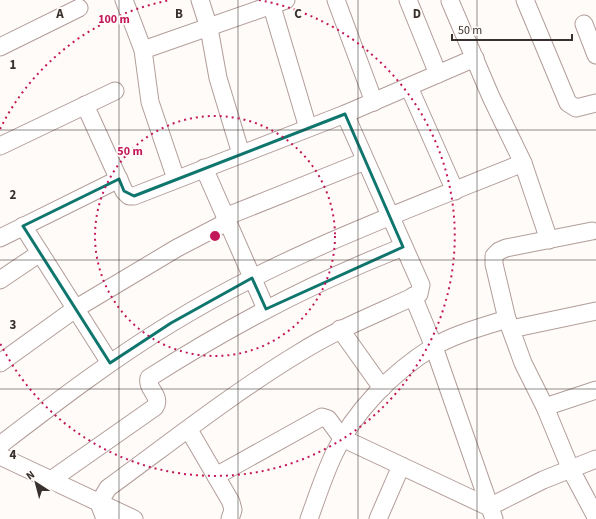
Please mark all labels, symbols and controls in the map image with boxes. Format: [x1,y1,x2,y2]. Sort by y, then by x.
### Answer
text: A [55,5,64,23]
text: B [175,5,183,23]
text: C [294,5,302,23]
text: D [413,5,421,23]
text: 100 m [98,11,130,28]
scale bar [452,16,572,42]
text: 50 m [458,22,482,39]
text: 1 [10,56,17,74]
text: 50 m [117,143,143,160]
text: 2 [10,186,17,204]
centre of rings [208,229,222,243]
text: 3 [10,316,17,334]
text: 4 [10,446,17,464]
north arrow [16,463,56,503]
text: N [23,467,38,484]

